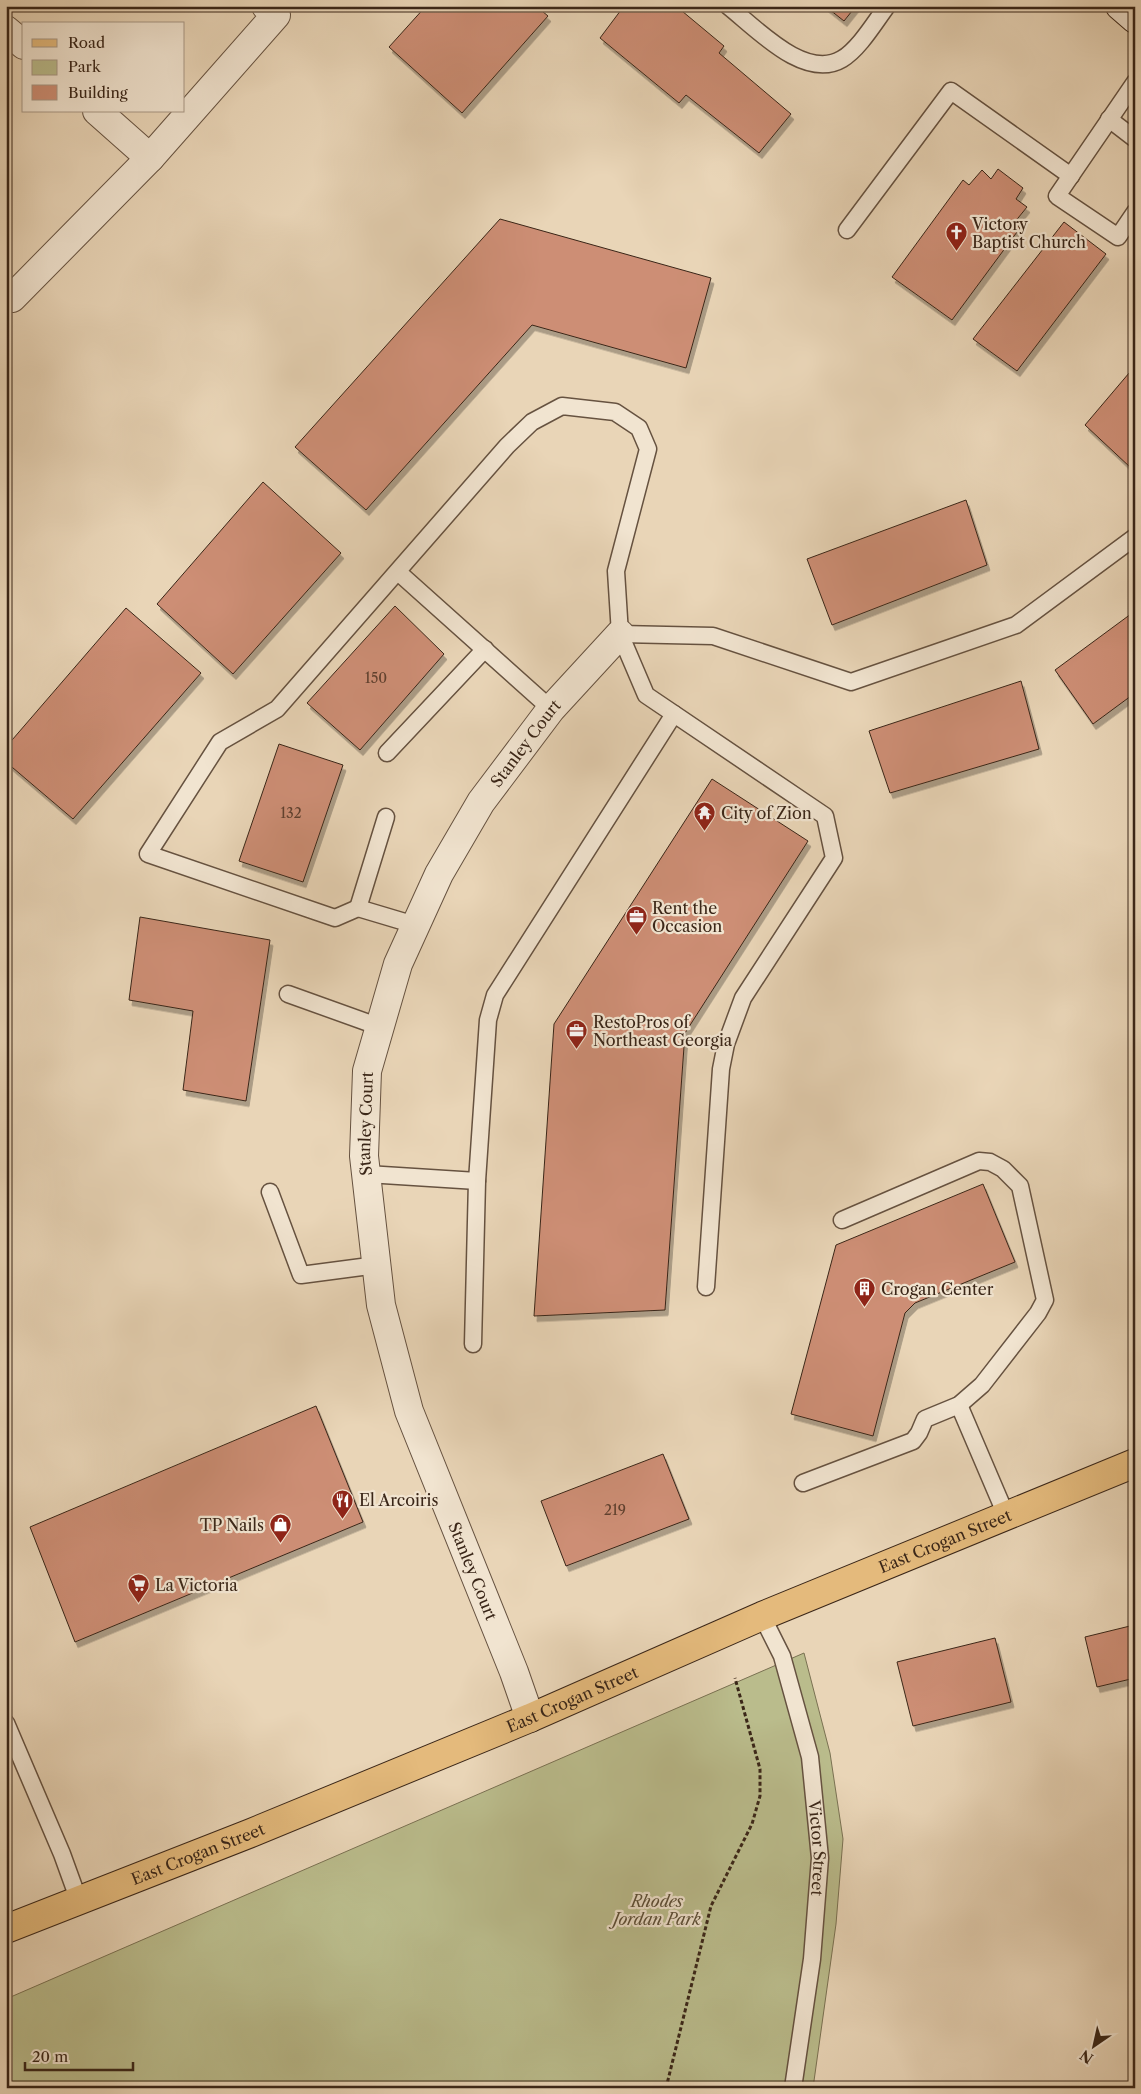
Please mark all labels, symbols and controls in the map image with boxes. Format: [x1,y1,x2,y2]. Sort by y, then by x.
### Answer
legend [22,22,185,112]
text: Road [68,33,105,52]
text: Park [68,57,102,76]
text: Building [68,83,128,102]
place label: Victory Baptist Church [971,214,1086,252]
church icon: Victory Baptist Church [944,221,968,252]
house number: 150 [365,669,387,687]
street label: Stanley Court [486,695,565,791]
temple icon: City of Zion [693,801,717,832]
place label: City of Zion [721,803,812,823]
house number: 132 [280,804,302,822]
place label: Rent the Occasion [652,898,722,936]
office icon: Rent the Occasion [624,905,648,936]
place label: RestoPros of Northeast Georgia [593,1012,733,1050]
office icon: RestoPros of Northeast Georgia [565,1019,589,1050]
street label: Stanley Court [354,1071,377,1177]
building icon: Crogan Center [853,1277,877,1308]
place label: Crogan Center [881,1279,994,1299]
restaurant icon: El Arcoiris [331,1488,355,1519]
place label: El Arcoiris [359,1490,438,1510]
house number: 219 [604,1501,626,1519]
street label: East Crogan Street [876,1505,1014,1577]
shop icon: TP Nails [268,1513,292,1544]
place label: TP Nails [200,1515,264,1535]
street label: Stanley Court [444,1519,502,1623]
supermarket icon: La Victoria [127,1573,151,1604]
place label: La Victoria [155,1575,238,1595]
street label: East Crogan Street [503,1662,641,1737]
street label: Victor Street [804,1798,830,1897]
street label: East Crogan Street [128,1818,268,1889]
park label: Rhodes Jordan Park [608,1891,702,1929]
north arrow [1068,2022,1118,2072]
scale bar [25,2039,132,2071]
text: N [1077,2046,1097,2068]
text: 20 m [32,2047,68,2066]

